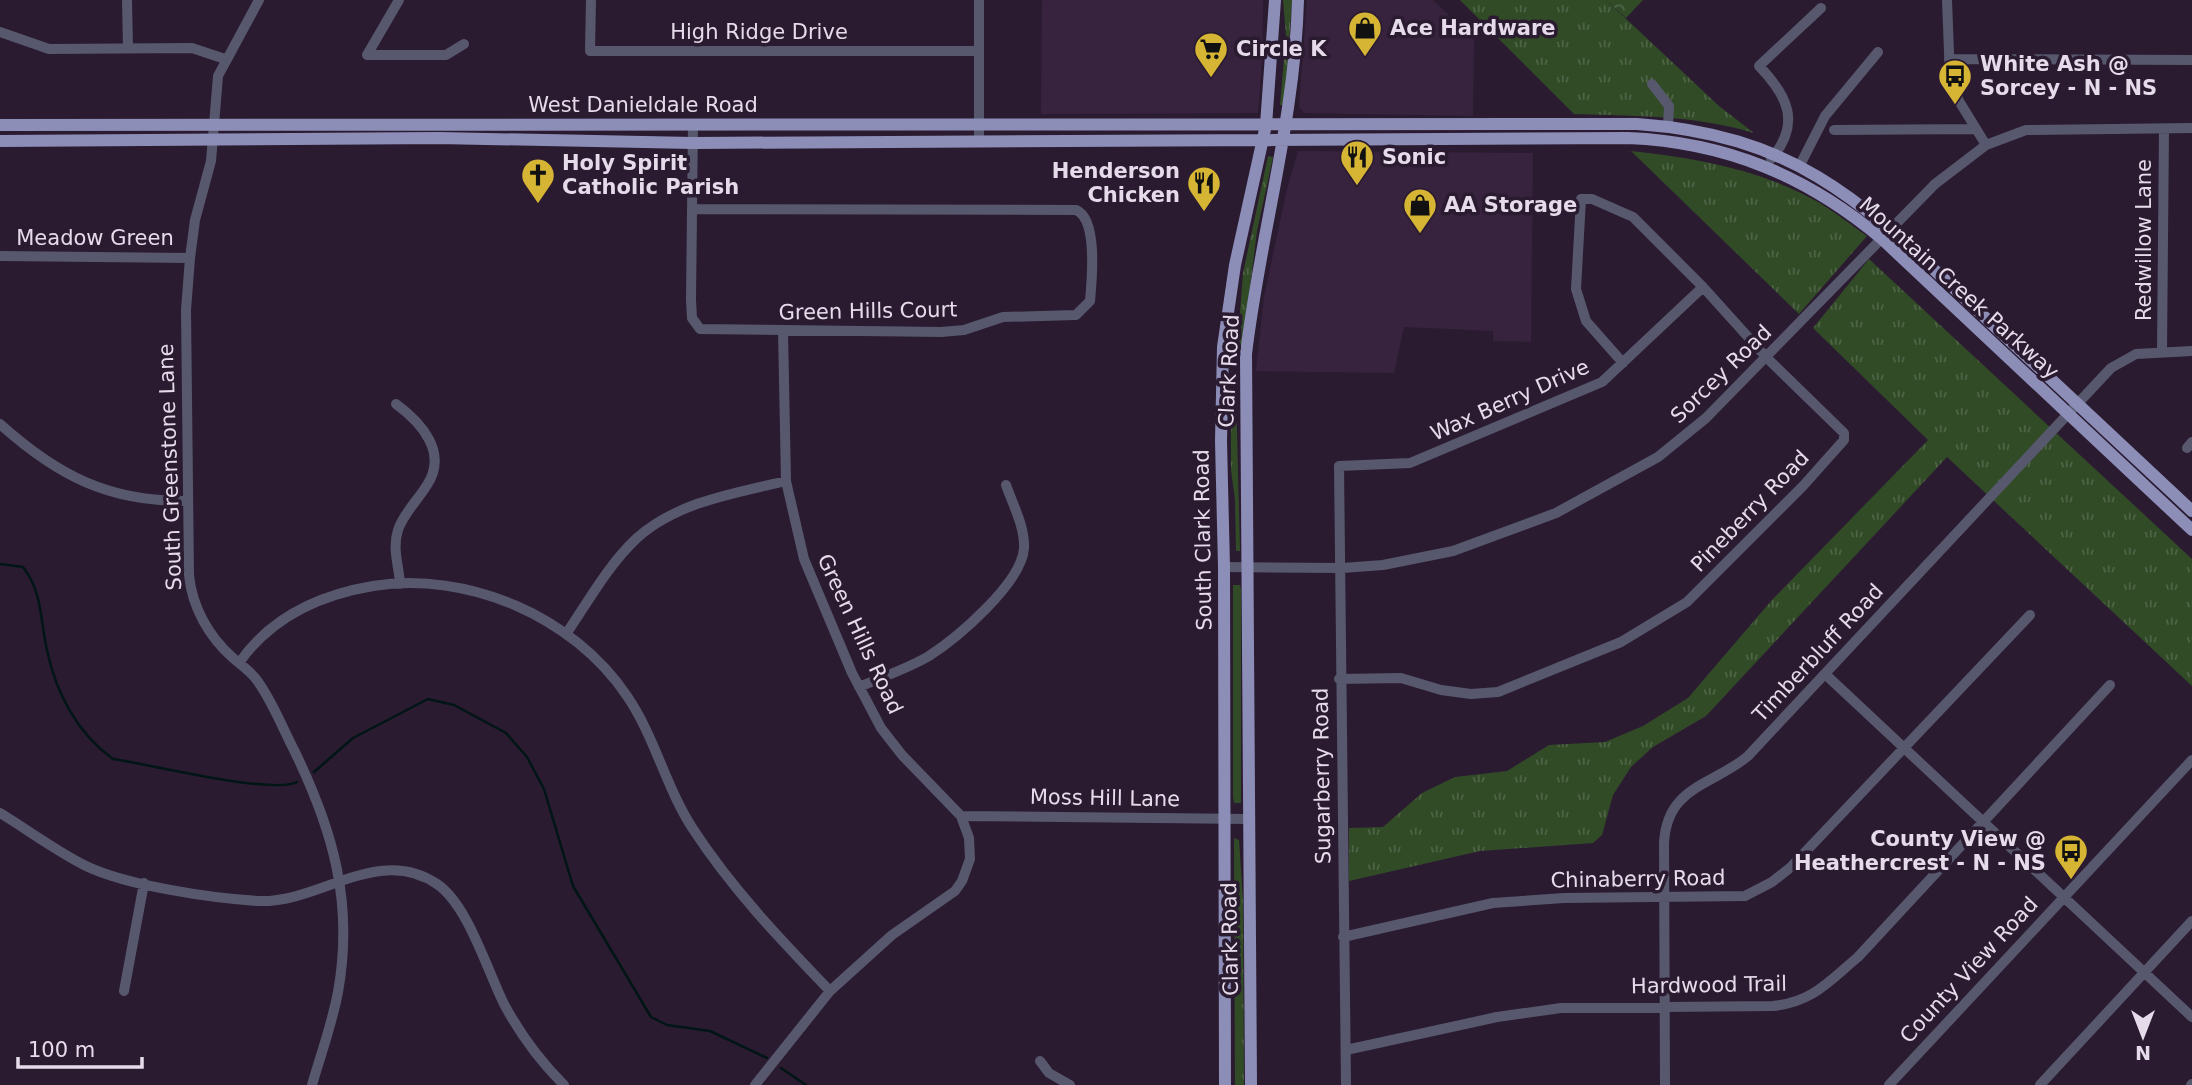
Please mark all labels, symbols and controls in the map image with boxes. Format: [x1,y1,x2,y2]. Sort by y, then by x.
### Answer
shop icon: Ace Hardware [1346,9,1384,58]
place label: Ace Hardware [1390,16,1556,40]
street label: High Ridge Drive [670,20,848,44]
supermarket icon: Circle K [1192,30,1230,79]
place label: Circle K [1236,37,1327,61]
place label: White Ash @ Sorcey - N - NS [1980,52,2157,100]
bus stop icon: White Ash @ Sorcey - N - NS [1936,57,1974,106]
street label: West Danieldale Road [528,93,758,117]
restaurant icon: Sonic [1338,138,1376,187]
place label: Sonic [1382,145,1446,169]
place label: Holy Spirit Catholic Parish [562,151,739,199]
church icon: Holy Spirit Catholic Parish [519,156,557,205]
place label: Henderson Chicken [1052,159,1180,207]
street label: Redwillow Lane [2132,159,2156,321]
restaurant icon: Henderson Chicken [1185,164,1223,213]
shop icon: AA Storage [1401,186,1439,235]
street label: Mountain Creek Parkway [1854,192,2064,384]
place label: AA Storage [1444,193,1577,217]
street label: Meadow Green [16,226,174,250]
street label: Green Hills Court [778,297,958,325]
street label: Clark Road [1214,314,1244,428]
street label: Sorcey Road [1666,320,1776,428]
street label: South Greenstone Lane [154,343,186,591]
street label: Wax Berry Drive [1427,354,1593,446]
street label: Pineberry Road [1686,445,1814,577]
street label: South Clark Road [1189,449,1217,631]
street label: Green Hills Road [812,550,908,718]
street label: Timberbluff Road [1747,579,1888,728]
street label: Sugarberry Road [1308,688,1336,864]
street label: Moss Hill Lane [1030,785,1180,811]
place label: County View @ Heathercrest - N - NS [1794,827,2046,875]
bus stop icon: County View @ Heathercrest - N - NS [2052,832,2090,881]
street label: Chinaberry Road [1550,865,1726,893]
street label: Clark Road [1217,882,1243,996]
street label: County View Road [1895,892,2043,1048]
street label: Hardwood Trail [1631,972,1787,998]
north arrow [2108,1001,2178,1071]
scale bar [18,1026,142,1070]
text: 100 m [28,1038,95,1062]
text: N [2135,1042,2151,1064]

